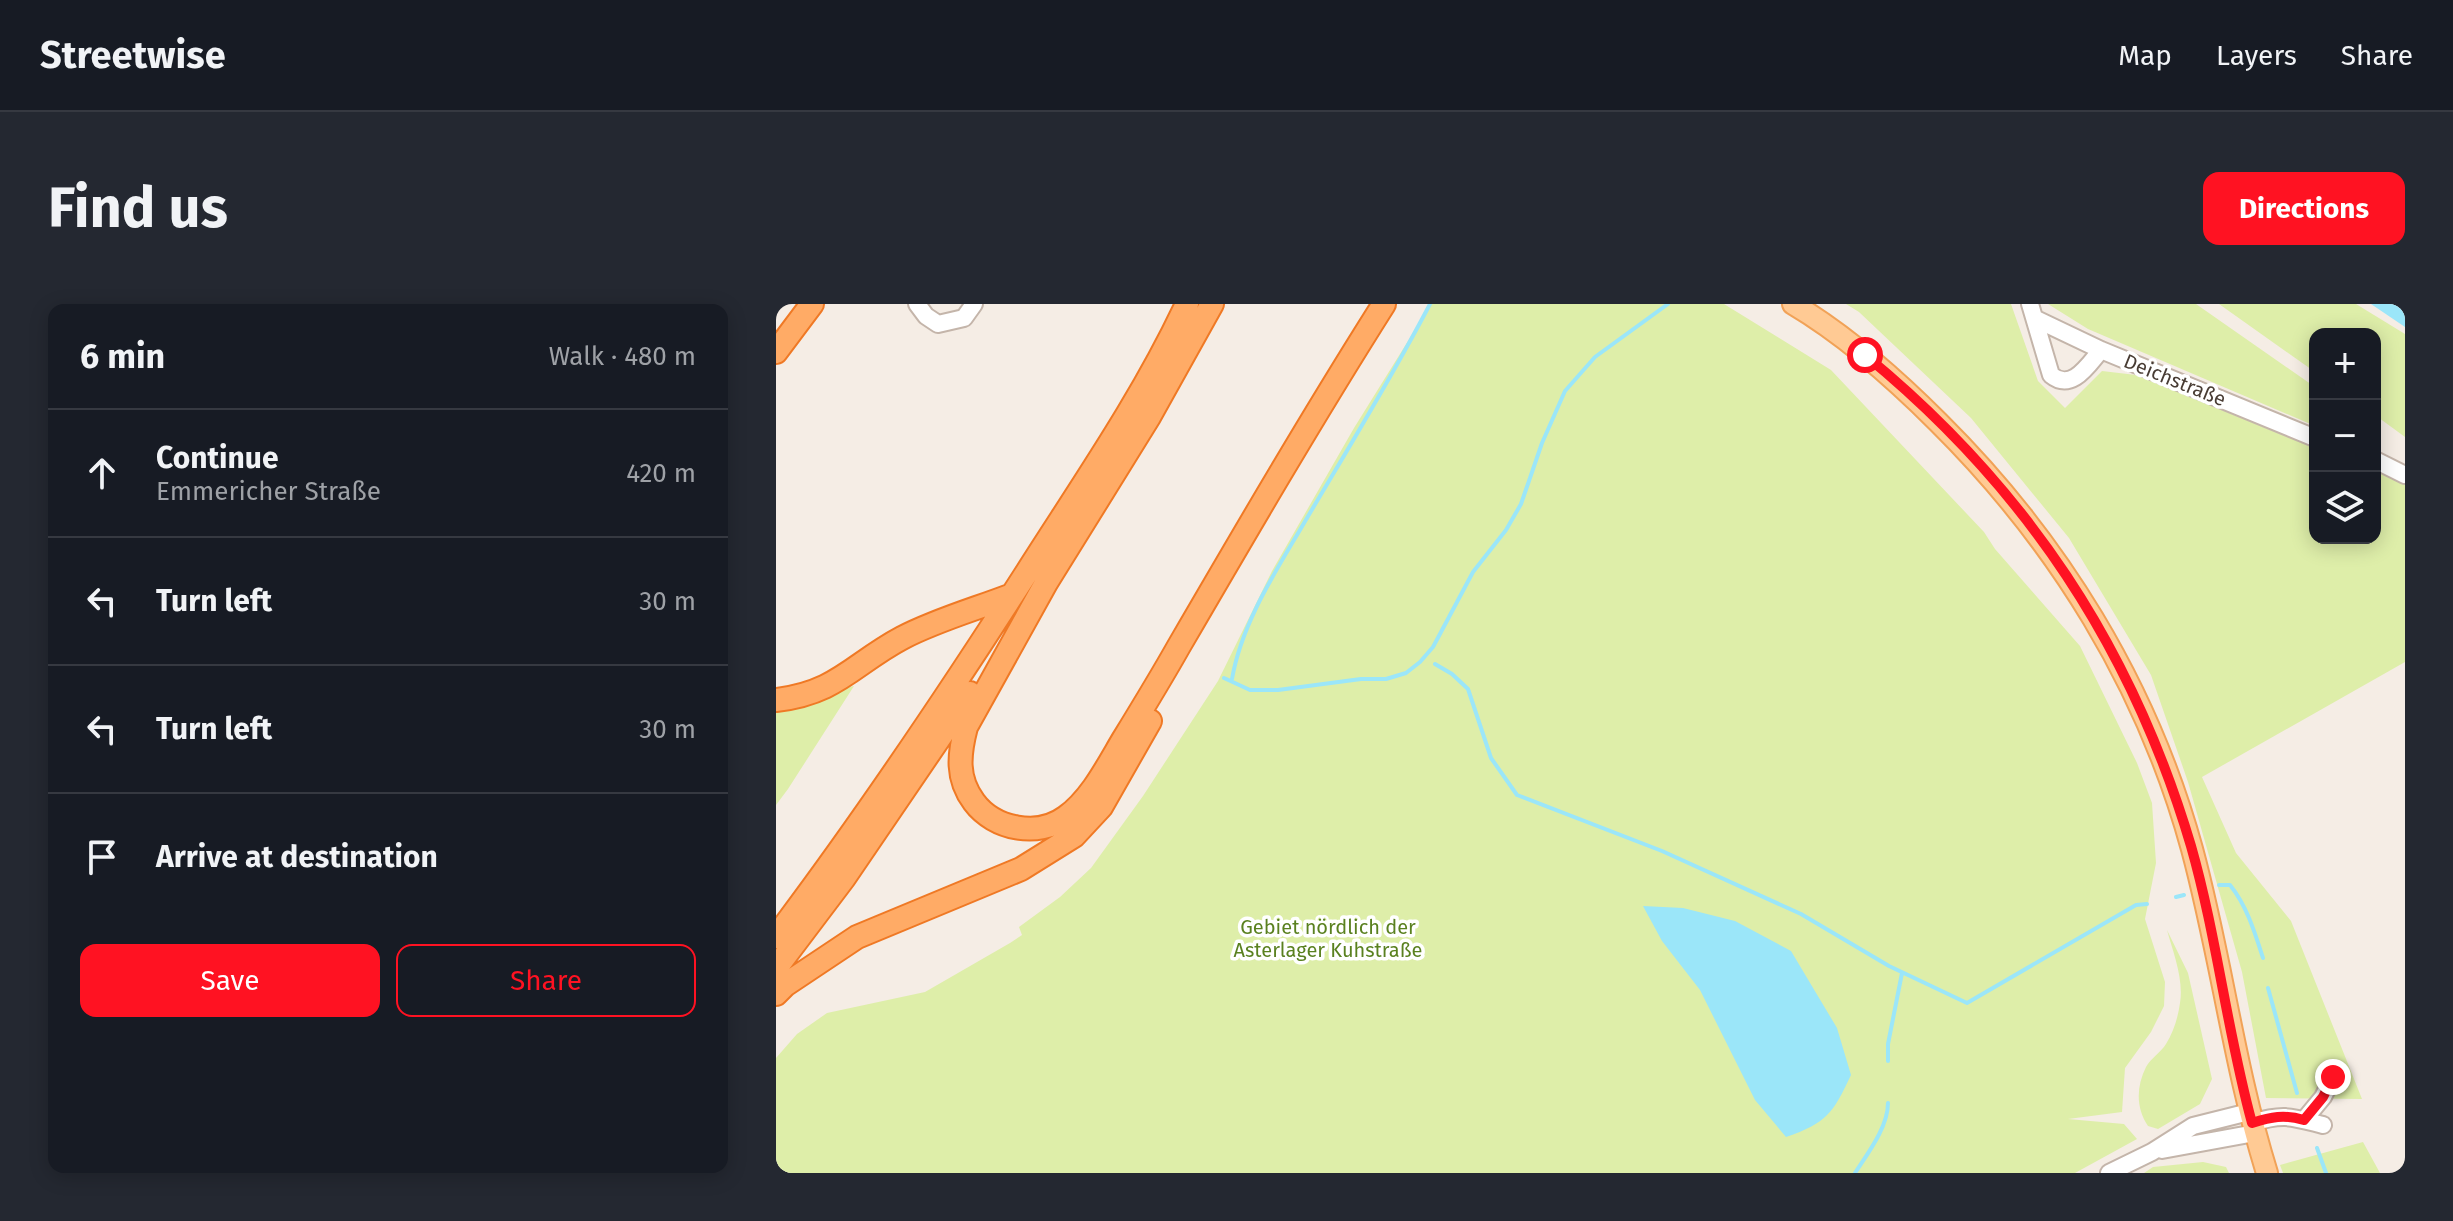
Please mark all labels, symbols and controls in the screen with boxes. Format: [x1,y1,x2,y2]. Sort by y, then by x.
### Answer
text: Streetwise [40,32,226,78]
text: Map [2118,39,2172,72]
text: Layers [2216,39,2297,72]
text: Share [2341,39,2413,72]
button: Directions [2203,172,2405,245]
text: Find us [48,175,228,242]
map controls [2309,328,2381,544]
button: + [2309,328,2381,400]
text: 6 min [80,336,165,377]
route start [1847,337,1883,373]
text: Walk · 480 m [549,341,696,372]
street label: Deichstraße [2120,349,2230,411]
button: − [2309,400,2381,472]
text: Continue [156,440,279,476]
icon: ahead [80,451,124,495]
text: 420 m [626,458,696,489]
button: layers [2309,472,2381,544]
text: Emmericher Straße [156,476,381,507]
icon: left [80,579,124,623]
text: Turn left [156,583,272,619]
text: 30 m [639,586,696,617]
icon: left [80,707,124,751]
text: Turn left [156,711,272,747]
text: 30 m [639,714,696,745]
icon: arrive [80,835,124,879]
text: Arrive at destination [156,839,438,875]
park label: Gebiet nördlich der Asterlager Kuhstraße [1234,915,1422,962]
button: Save [80,944,380,1017]
button: Share [396,944,696,1017]
route end [2315,1059,2351,1095]

